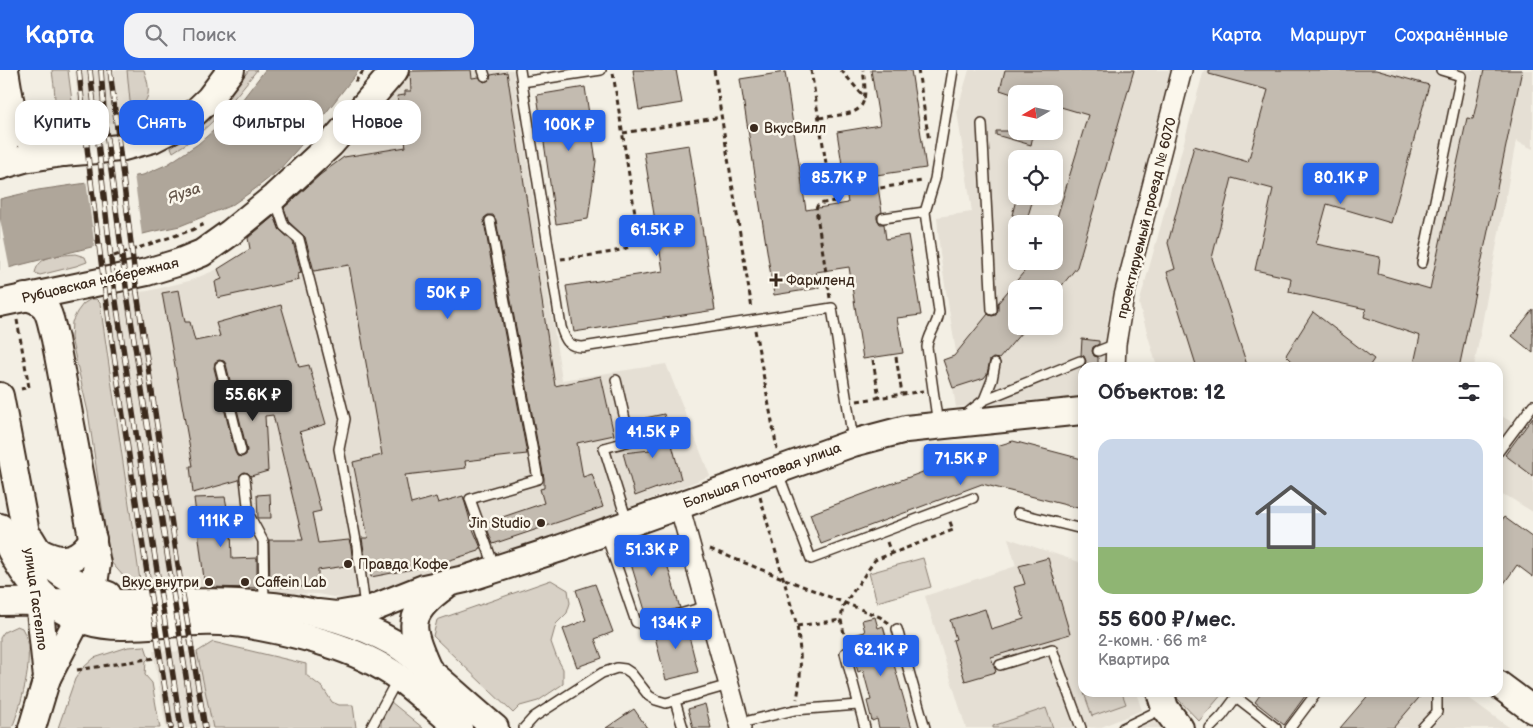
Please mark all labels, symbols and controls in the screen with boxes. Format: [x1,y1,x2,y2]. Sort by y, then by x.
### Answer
search box [124,13,474,58]
text: Карта [25,21,94,50]
icon: search [142,21,170,49]
text: Поиск [182,24,236,47]
text: Карта [1211,25,1262,46]
text: Маршрут [1290,25,1366,46]
text: Сохранённые [1394,25,1508,46]
north arrow [1008,85,1062,140]
map controls [1008,85,1063,335]
chip: Купить [15,100,109,145]
chip: Снять [119,100,204,145]
chip: Фильтры [214,100,323,145]
chip: Новое [333,100,421,145]
pin: 100K ₽ [528,109,610,152]
text: 100K ₽ [543,116,595,135]
street label: проектируемый проезд № 6070 [1113,116,1180,321]
place label: ВкусВилл [764,120,826,137]
marker: ВкусВилл [748,122,760,134]
button: locate [1008,150,1063,205]
pin: 85.7K ₽ [793,162,885,205]
pin: 80.1K ₽ [1295,162,1387,205]
text: 85.7K ₽ [811,169,867,188]
text: 80.1K ₽ [1314,169,1368,188]
water label: Яуза [164,179,203,208]
pin: 61.5K ₽ [611,214,703,257]
button: + [1008,215,1063,270]
text: 61.5K ₽ [630,221,684,240]
street label: Рубцовская набережная [20,254,181,307]
place label: Фармленд [786,272,855,289]
marker: Фармленд [770,274,782,286]
pin: 50K ₽ [413,278,483,320]
button: − [1008,280,1063,335]
text: 50K ₽ [426,284,470,303]
icon: filters [1455,378,1483,406]
pin: 55.6K ₽ [207,380,299,422]
text: Объектов: 12 [1098,380,1225,405]
text: 55.6K ₽ [225,386,281,405]
pin: 41.5K ₽ [607,416,699,459]
text: 41.5K ₽ [626,423,680,442]
street label: Большая Почтовая улица [681,439,844,512]
pin: 71.5K ₽ [915,444,1007,486]
text: 71.5K ₽ [935,450,987,469]
icon: home [1246,472,1336,562]
pin: 111K ₽ [180,506,262,548]
text: 111K ₽ [199,512,243,531]
place label: Jin Studio [469,515,531,532]
marker: Jin Studio [535,517,547,529]
pin: 51.3K ₽ [606,534,698,577]
text: 51.3K ₽ [625,541,679,560]
street label: улица Гастелло [20,547,51,651]
place label: Правда Кофе [358,556,449,573]
marker: Правда Кофе [342,558,354,570]
place label: Вкус внутри [122,574,199,591]
place label: Caffein Lab [255,574,327,591]
marker: Вкус внутри [203,576,215,588]
marker: Caffein Lab [239,576,251,588]
text: 55 600 ₽/мес. [1098,607,1236,632]
pin: 134K ₽ [635,608,717,650]
text: 134K ₽ [651,614,701,633]
text: 2-комн. · 66 m² [1098,632,1207,651]
pin: 62.1K ₽ [835,634,927,677]
text: 62.1K ₽ [854,641,908,660]
text: Квартира [1098,651,1170,670]

